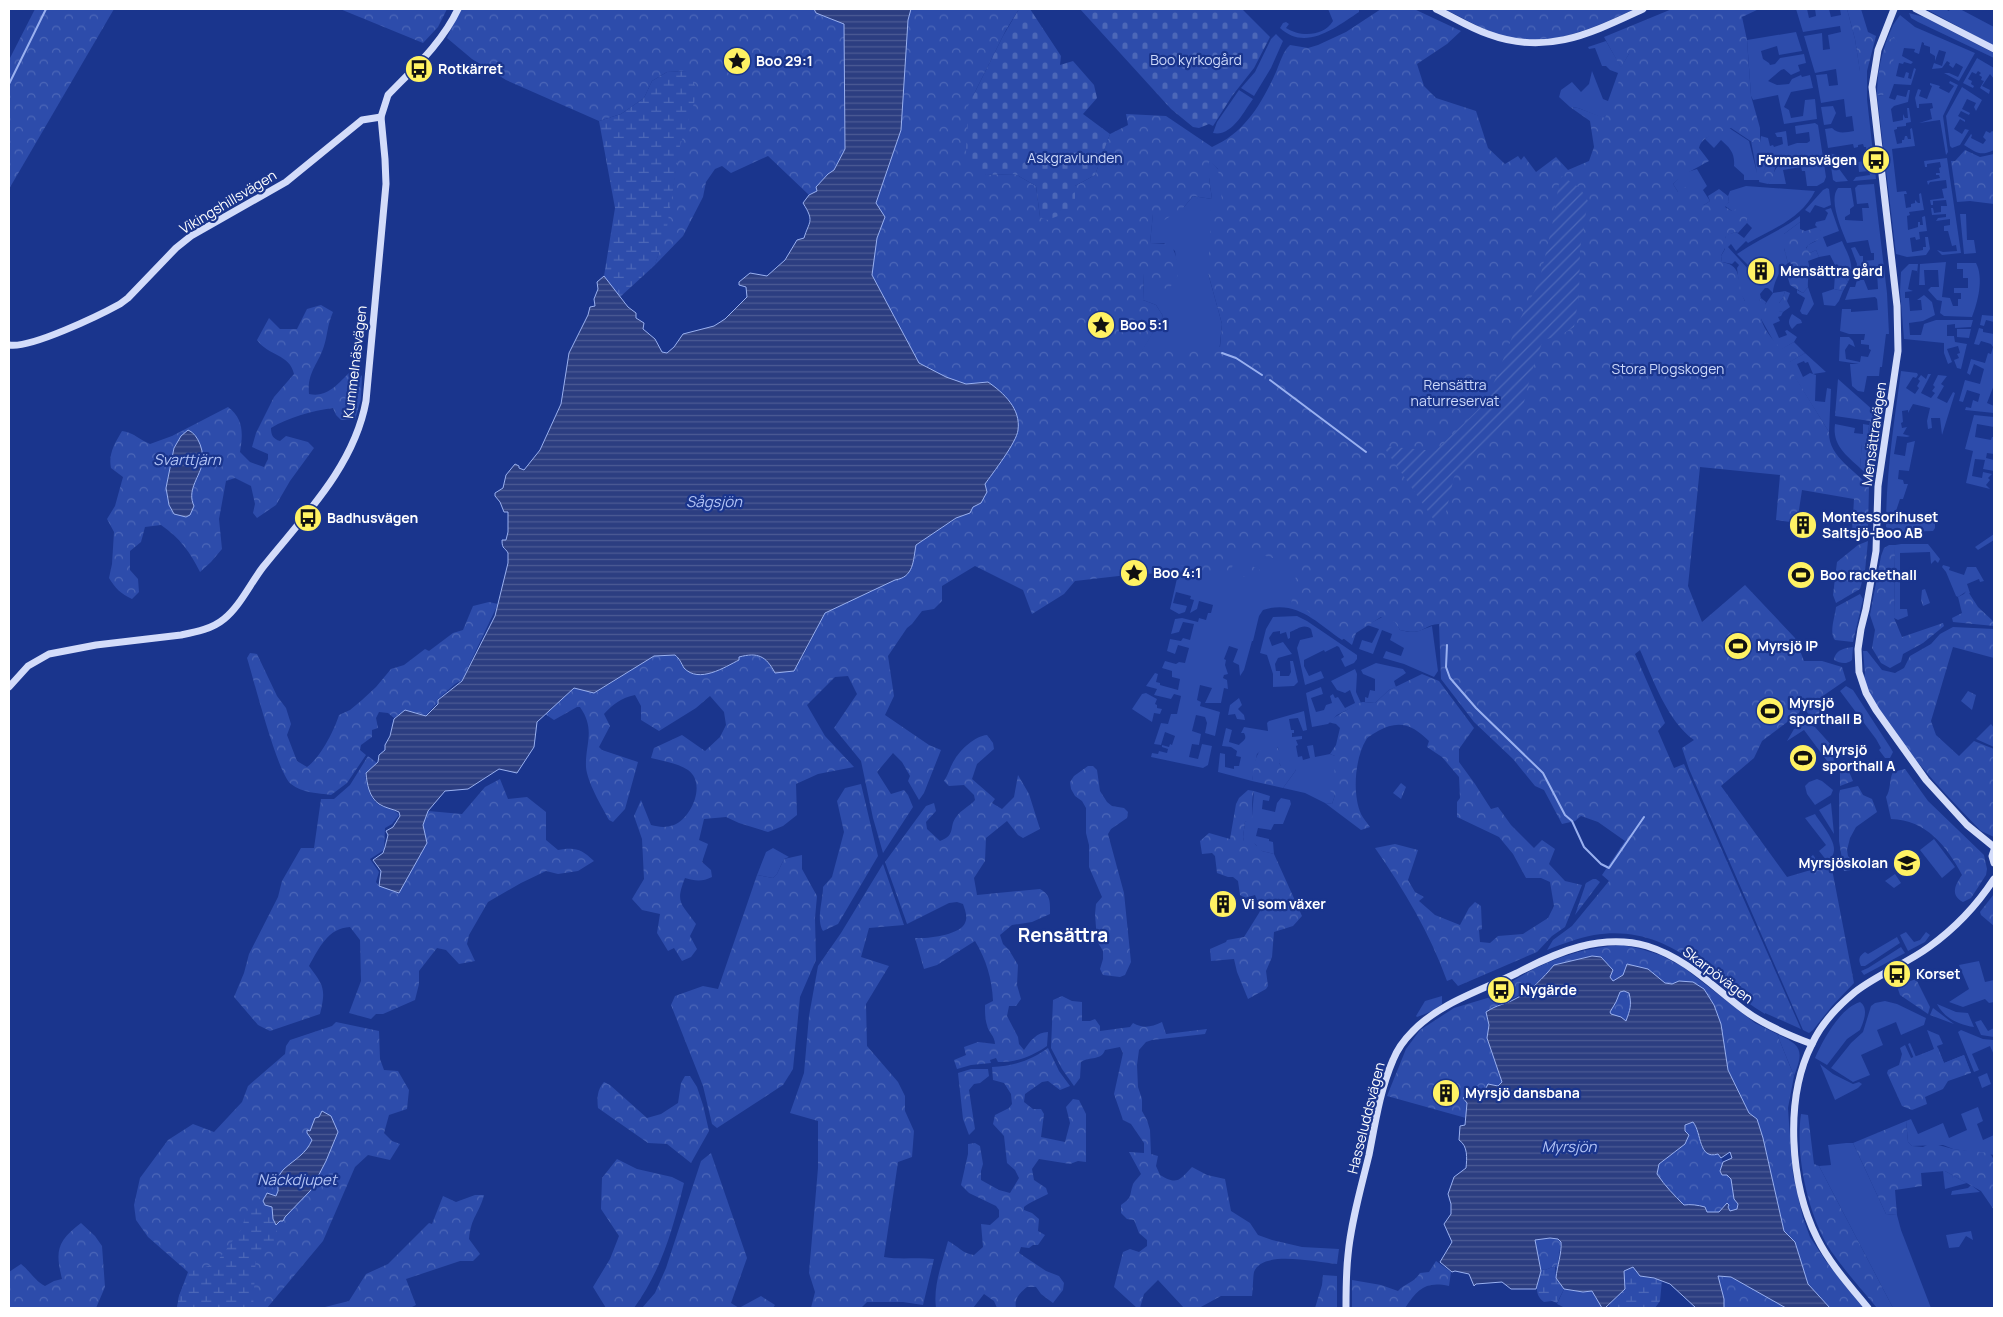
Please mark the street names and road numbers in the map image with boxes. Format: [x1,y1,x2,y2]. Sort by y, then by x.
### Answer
street label: Vikingshillsvägen [176,165,280,238]
street label: Kummelnäsvägen [338,304,371,419]
street label: Mensättravägen [1857,381,1890,487]
street label: Skarpövägen [1679,942,1757,1007]
street label: Hasseluddsvägen [1342,1060,1389,1176]

